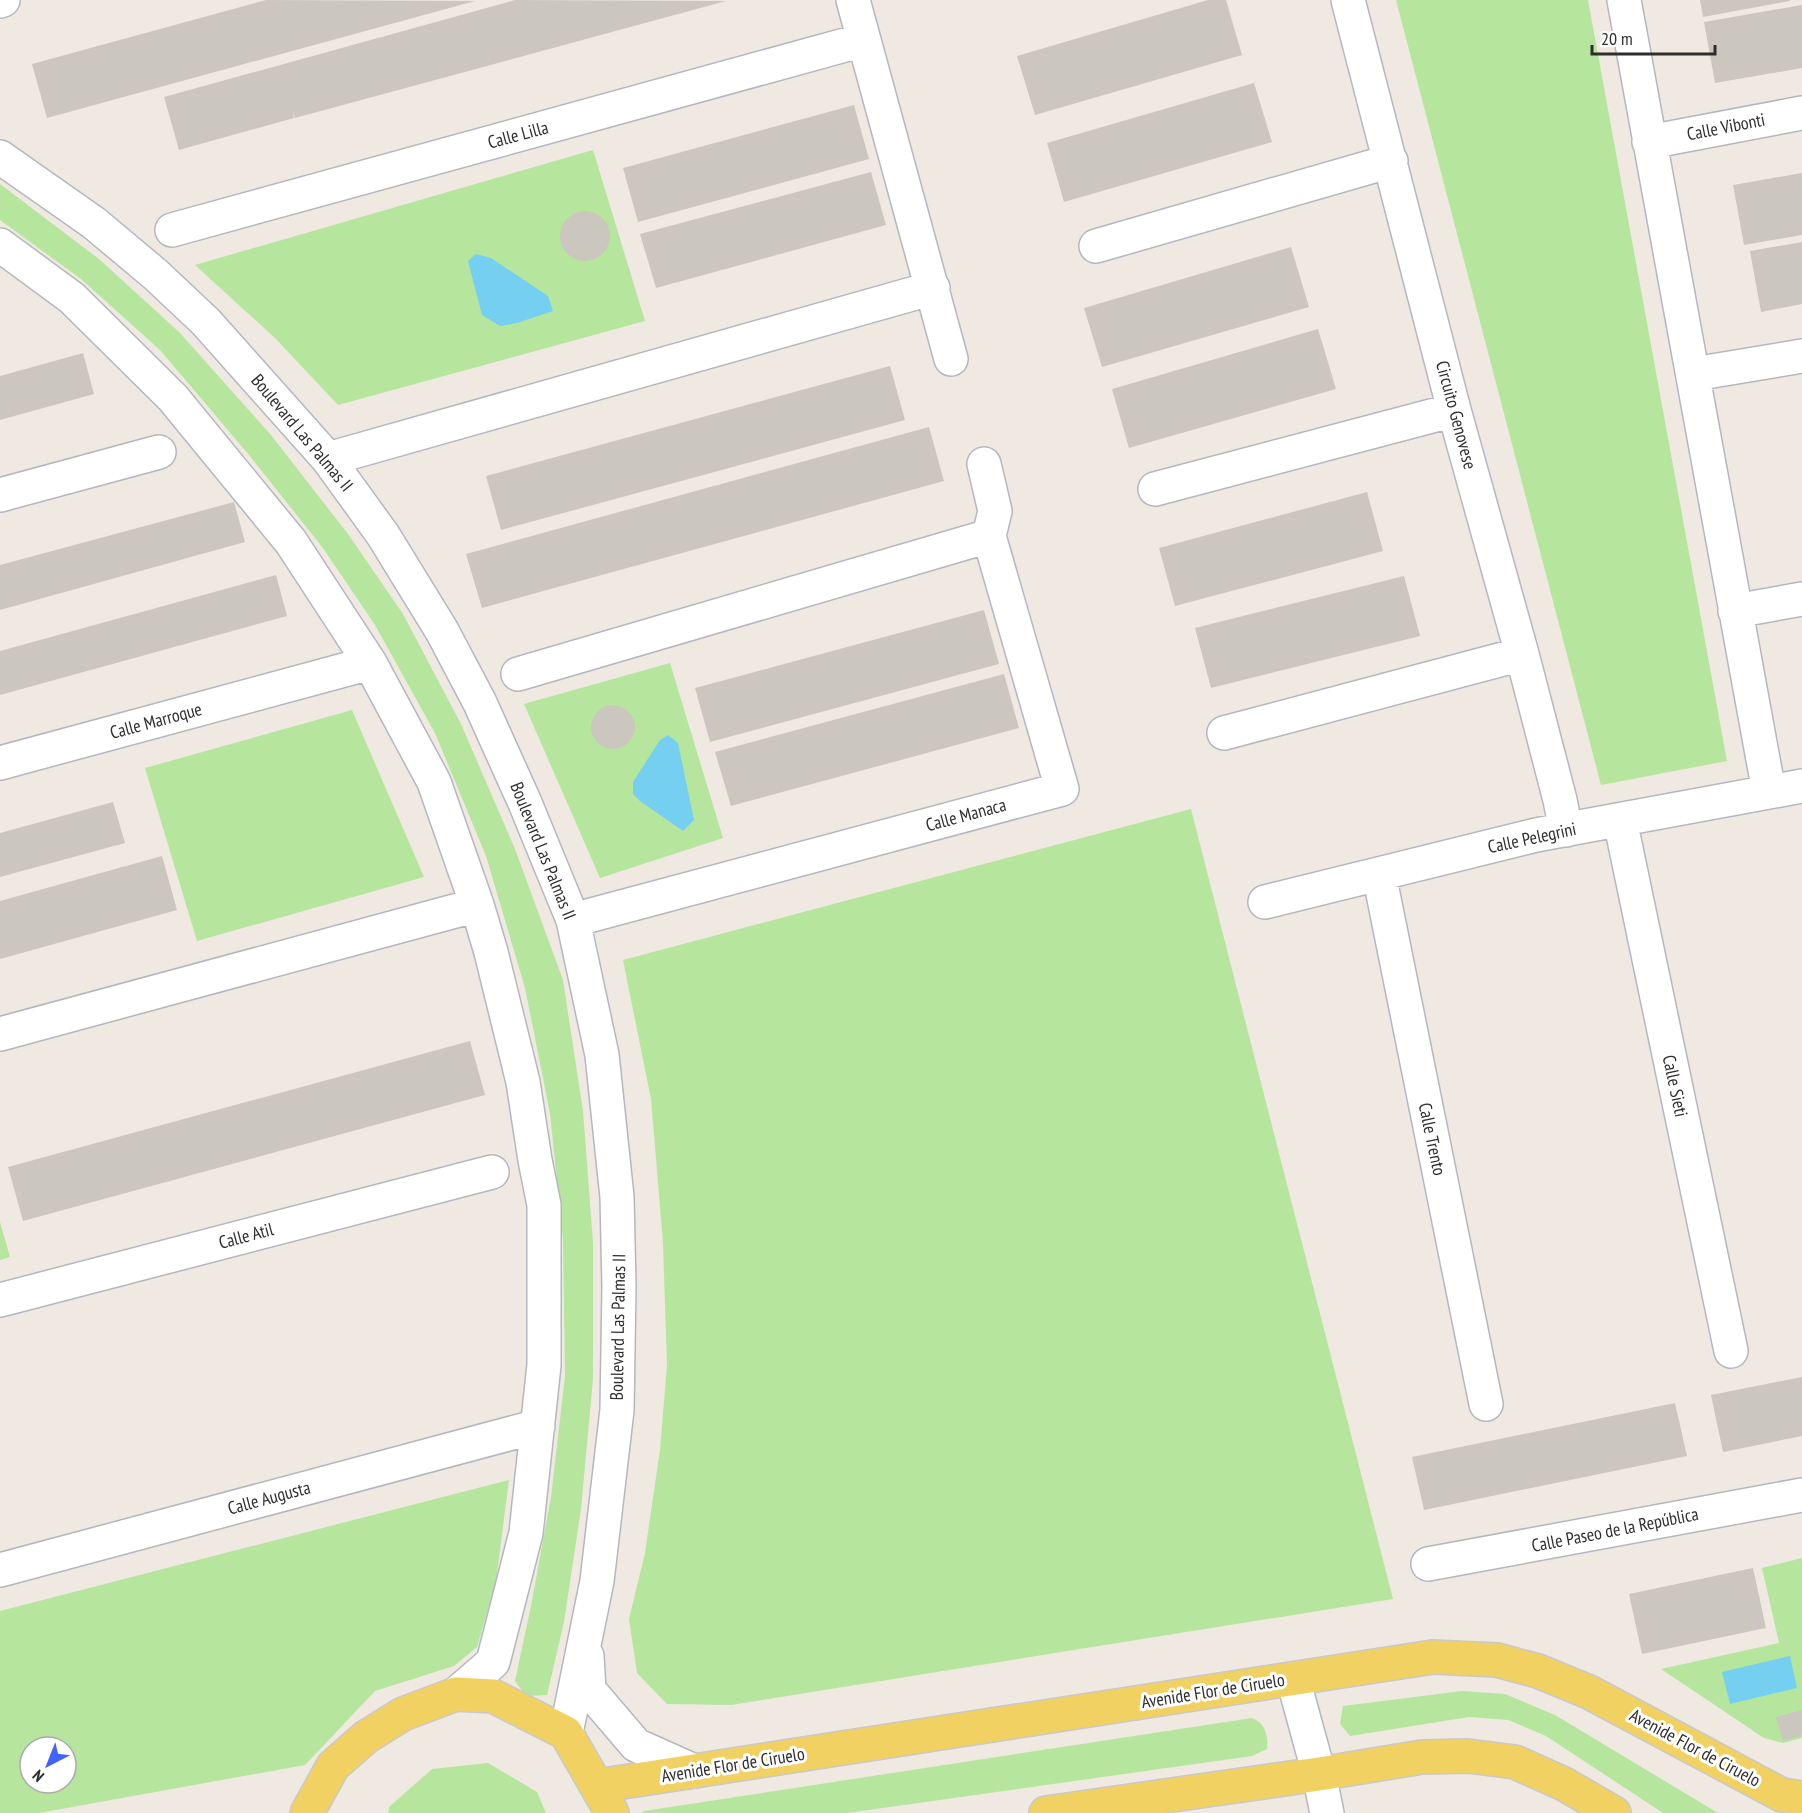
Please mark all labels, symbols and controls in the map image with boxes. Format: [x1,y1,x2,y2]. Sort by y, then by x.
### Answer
scale bar [1592,18,1715,56]
text: 20 m [1601,27,1633,50]
street label: Calle Vibonti [1685,108,1767,145]
street label: Calle Lilla [485,115,551,154]
street label: Circuito Genovese [1431,358,1482,472]
street label: Boulevard Las Palmas II [246,369,358,496]
street label: Calle Marroque [107,697,204,744]
street label: Boulevard Las Palmas II [505,779,582,923]
street label: Calle Manaca [923,793,1009,836]
street label: Calle Pelegrini [1486,817,1578,858]
street label: Calle Sieti [1658,1053,1693,1119]
street label: Calle Trento [1414,1100,1451,1178]
street label: Calle Atil [216,1217,277,1254]
street label: Boulevard Las Palmas II [605,1253,630,1401]
street label: Calle Augusta [225,1475,313,1520]
street label: Calle Paseo de la República [1530,1502,1700,1557]
street label: Avenide Flor de Ciruelo [1140,1668,1286,1713]
street label: Avenide Flor de Ciruelo [1626,1703,1765,1792]
north arrow [18,1735,78,1795]
street label: Avenide Flor de Ciruelo [660,1742,806,1787]
text: N [28,1766,48,1786]

